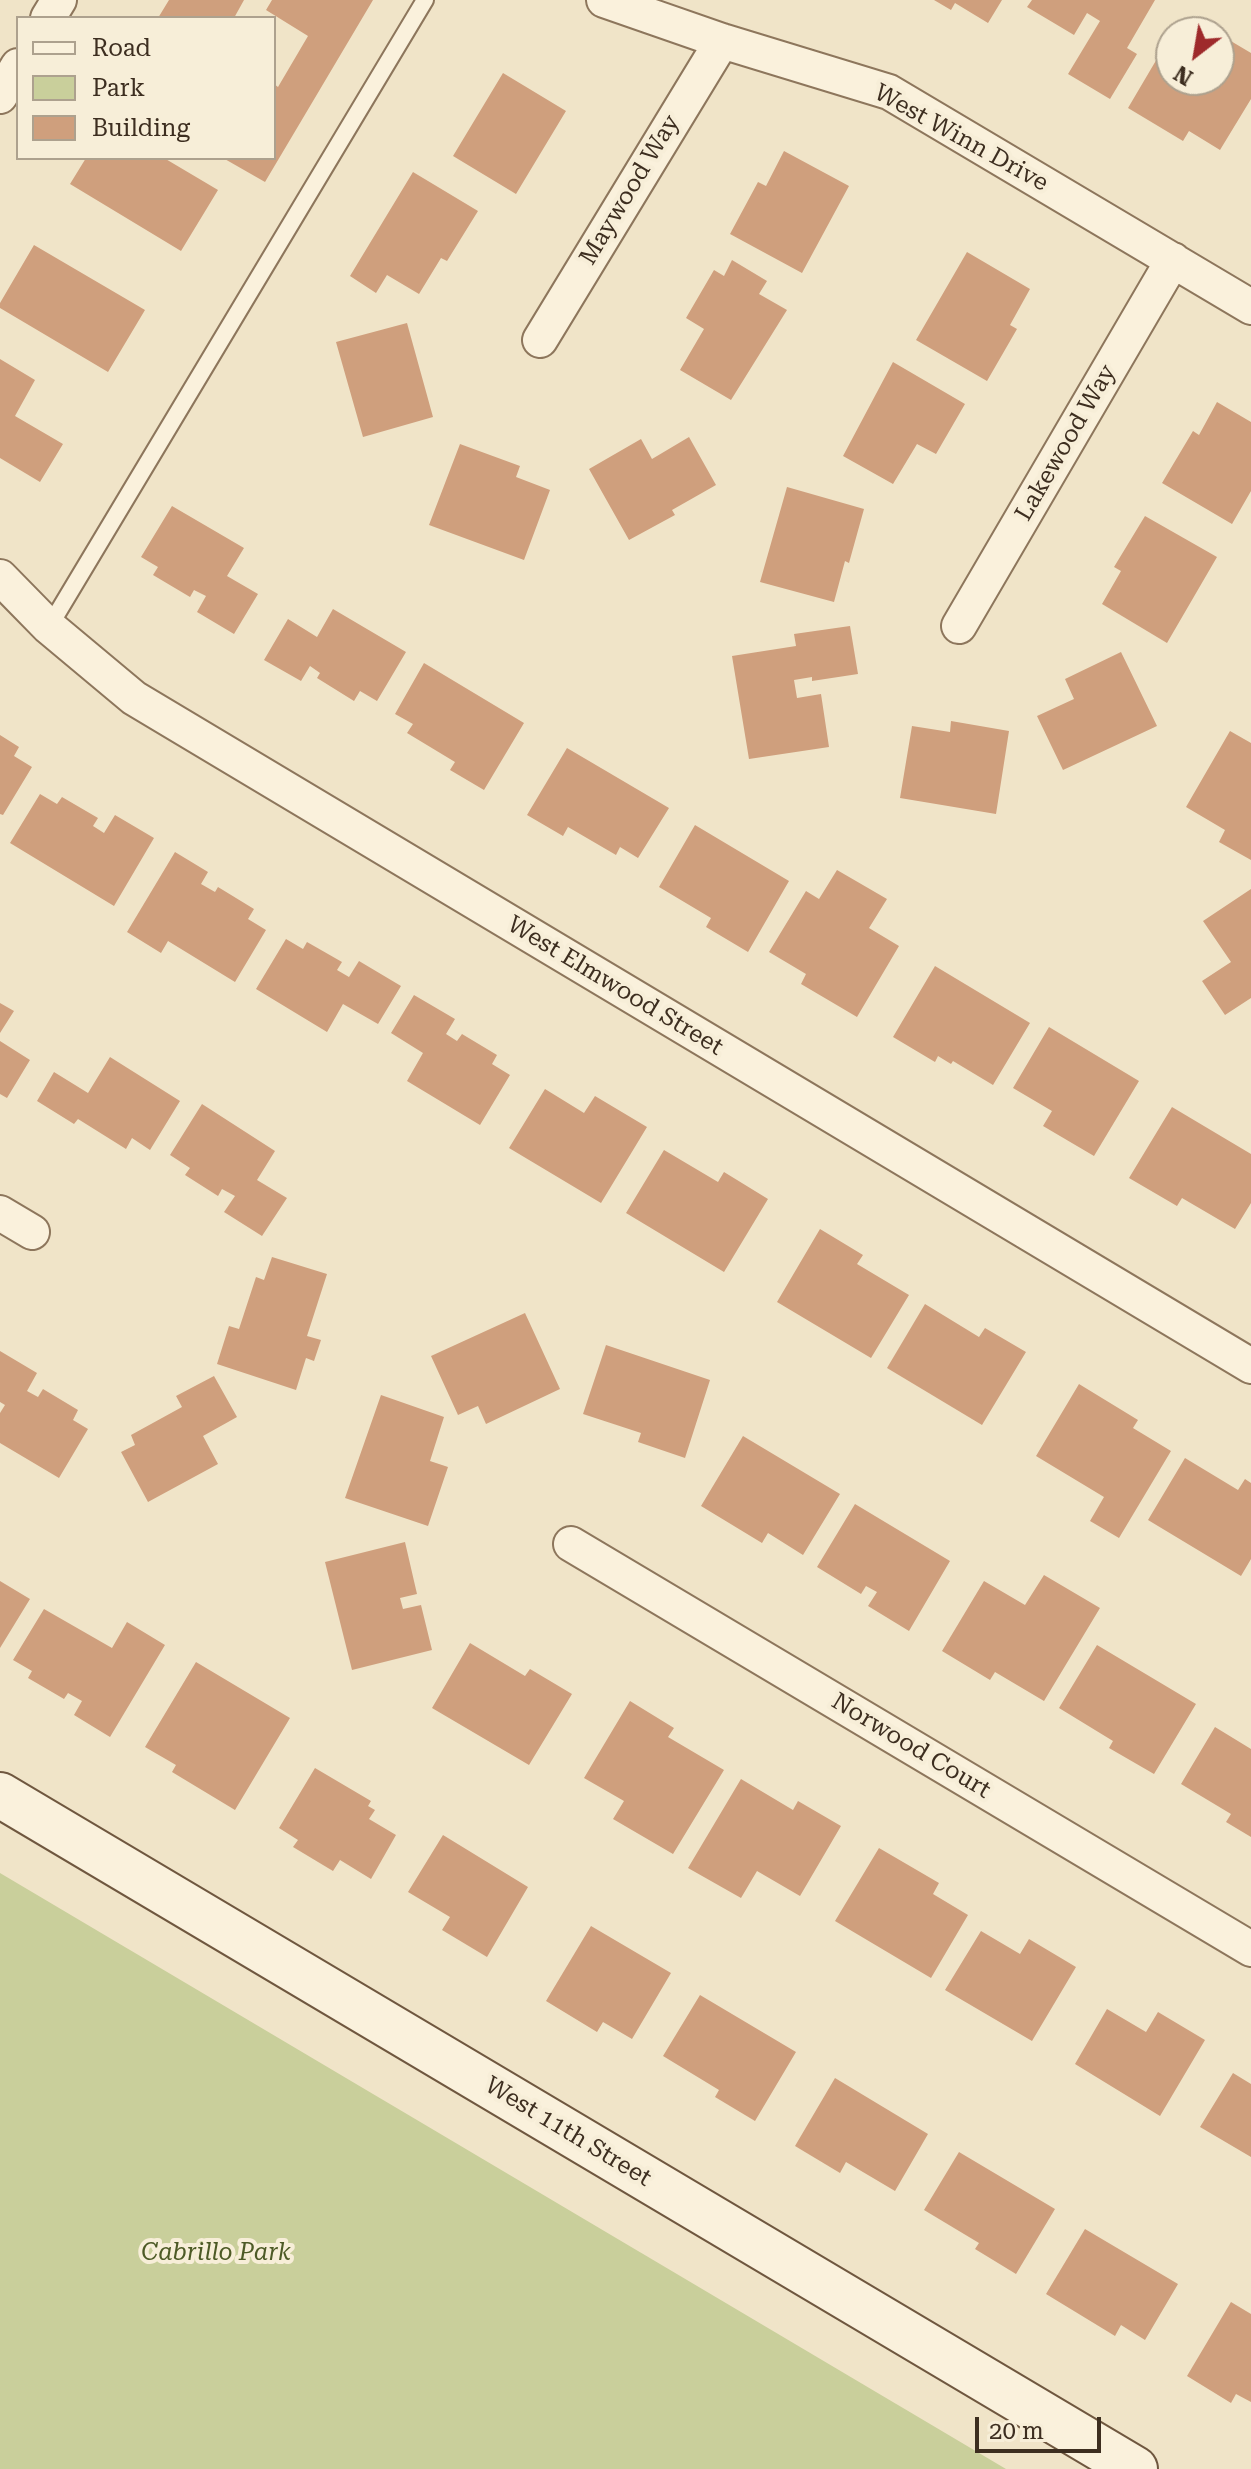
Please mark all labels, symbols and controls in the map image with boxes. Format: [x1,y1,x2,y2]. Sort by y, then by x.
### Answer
legend [16,16,276,160]
north arrow [1155,16,1235,96]
text: Road [92,34,151,62]
text: N [1170,60,1197,90]
text: Park [92,74,145,102]
street label: West Winn Drive [869,78,1053,198]
street label: Maywood Way [574,110,686,270]
text: Building [92,114,190,142]
street label: Lakewood Way [1010,360,1122,526]
street label: West Elmwood Street [502,910,728,1062]
street label: Norwood Court [826,1687,996,1805]
street label: West 11th Street [479,2071,657,2193]
park label: Cabrillo Park [141,2239,291,2267]
scale bar [979,2401,1105,2451]
text: 20 m [989,2417,1044,2445]

